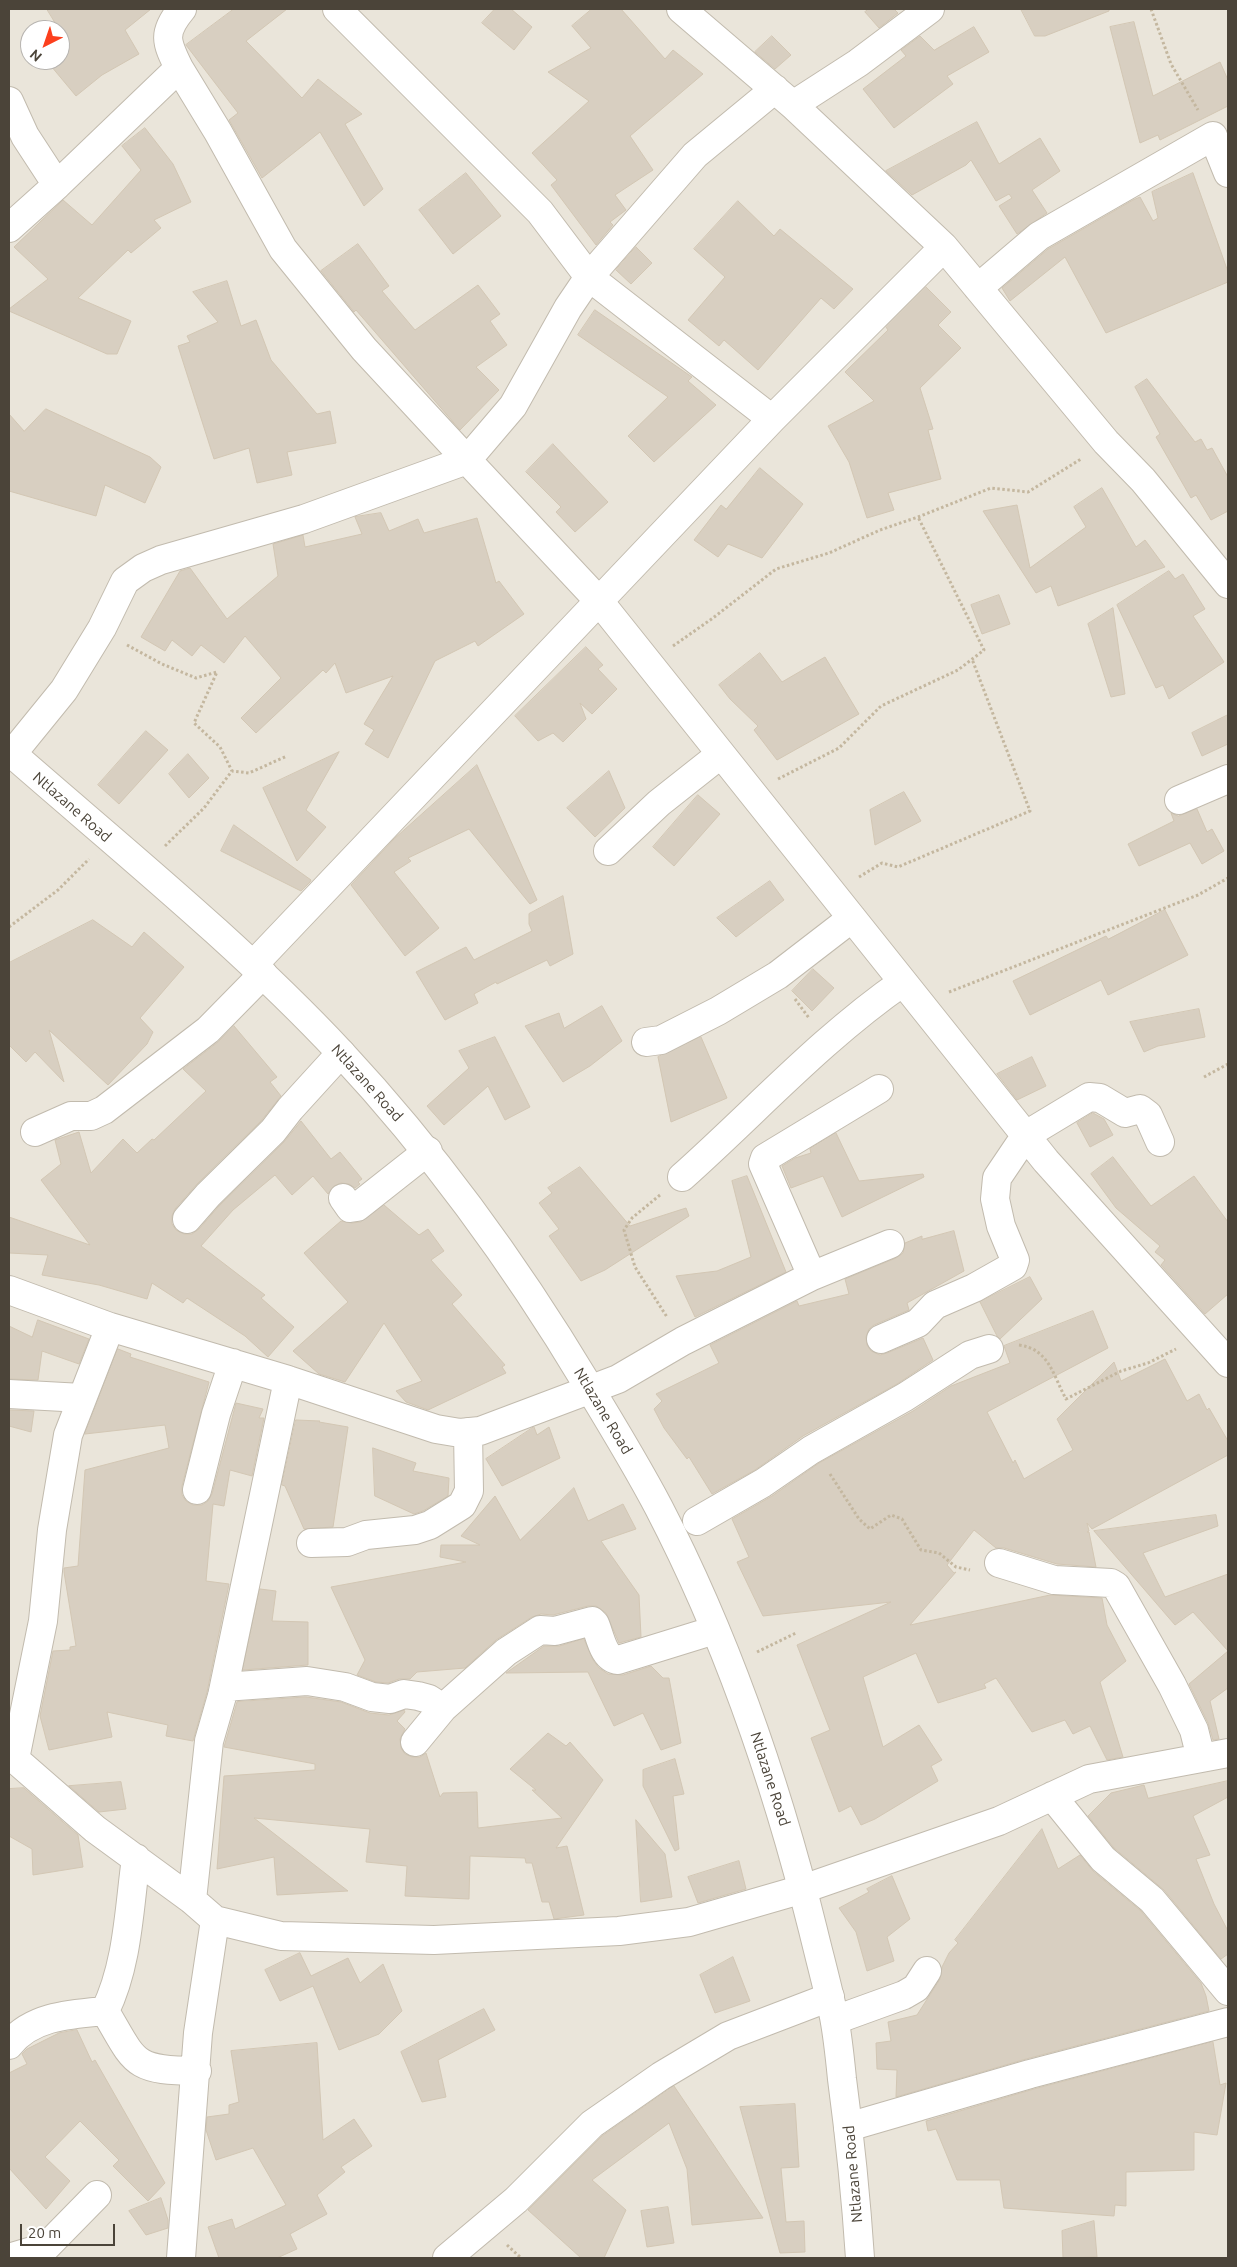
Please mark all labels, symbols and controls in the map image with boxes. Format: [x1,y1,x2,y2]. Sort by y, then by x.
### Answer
north arrow [20,20,70,70]
text: N [27,46,45,65]
street label: Ntlazane Road [29,768,115,846]
street label: Ntlazane Road [328,1041,406,1125]
street label: Ntlazane Road [570,1364,636,1458]
street label: Ntlazane Road [746,1730,794,1828]
street label: Ntlazane Road [840,2125,866,2223]
scale bar [22,2214,118,2246]
text: 20 m [28,2224,61,2241]

